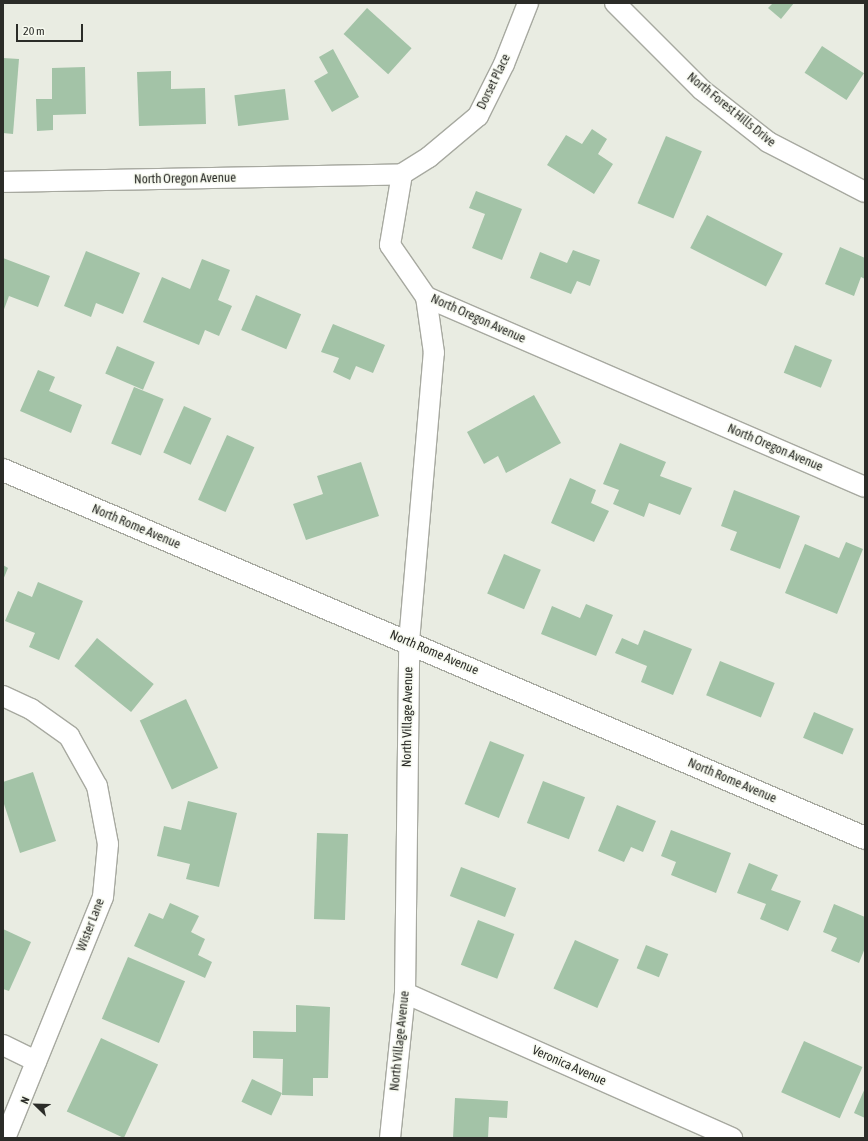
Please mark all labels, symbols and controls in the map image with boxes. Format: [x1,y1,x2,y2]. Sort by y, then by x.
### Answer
scale bar [18,16,85,42]
text: 20 m [23,24,45,38]
street label: Dorset Place [474,52,514,112]
street label: North Forest Hills Drive [684,70,778,150]
street label: North Oregon Avenue [134,170,236,188]
street label: North Oregon Avenue [428,291,528,347]
street label: North Oregon Avenue [725,421,825,475]
street label: North Rome Avenue [89,501,183,553]
street label: North Rome Avenue [387,627,481,679]
street label: North Village Avenue [399,667,417,767]
street label: North Rome Avenue [685,755,779,807]
street label: Wister Lane [74,896,108,954]
street label: North Village Avenue [387,990,413,1092]
street label: Veronica Avenue [529,1043,609,1089]
north arrow [16,1085,56,1125]
text: N [18,1095,32,1106]

